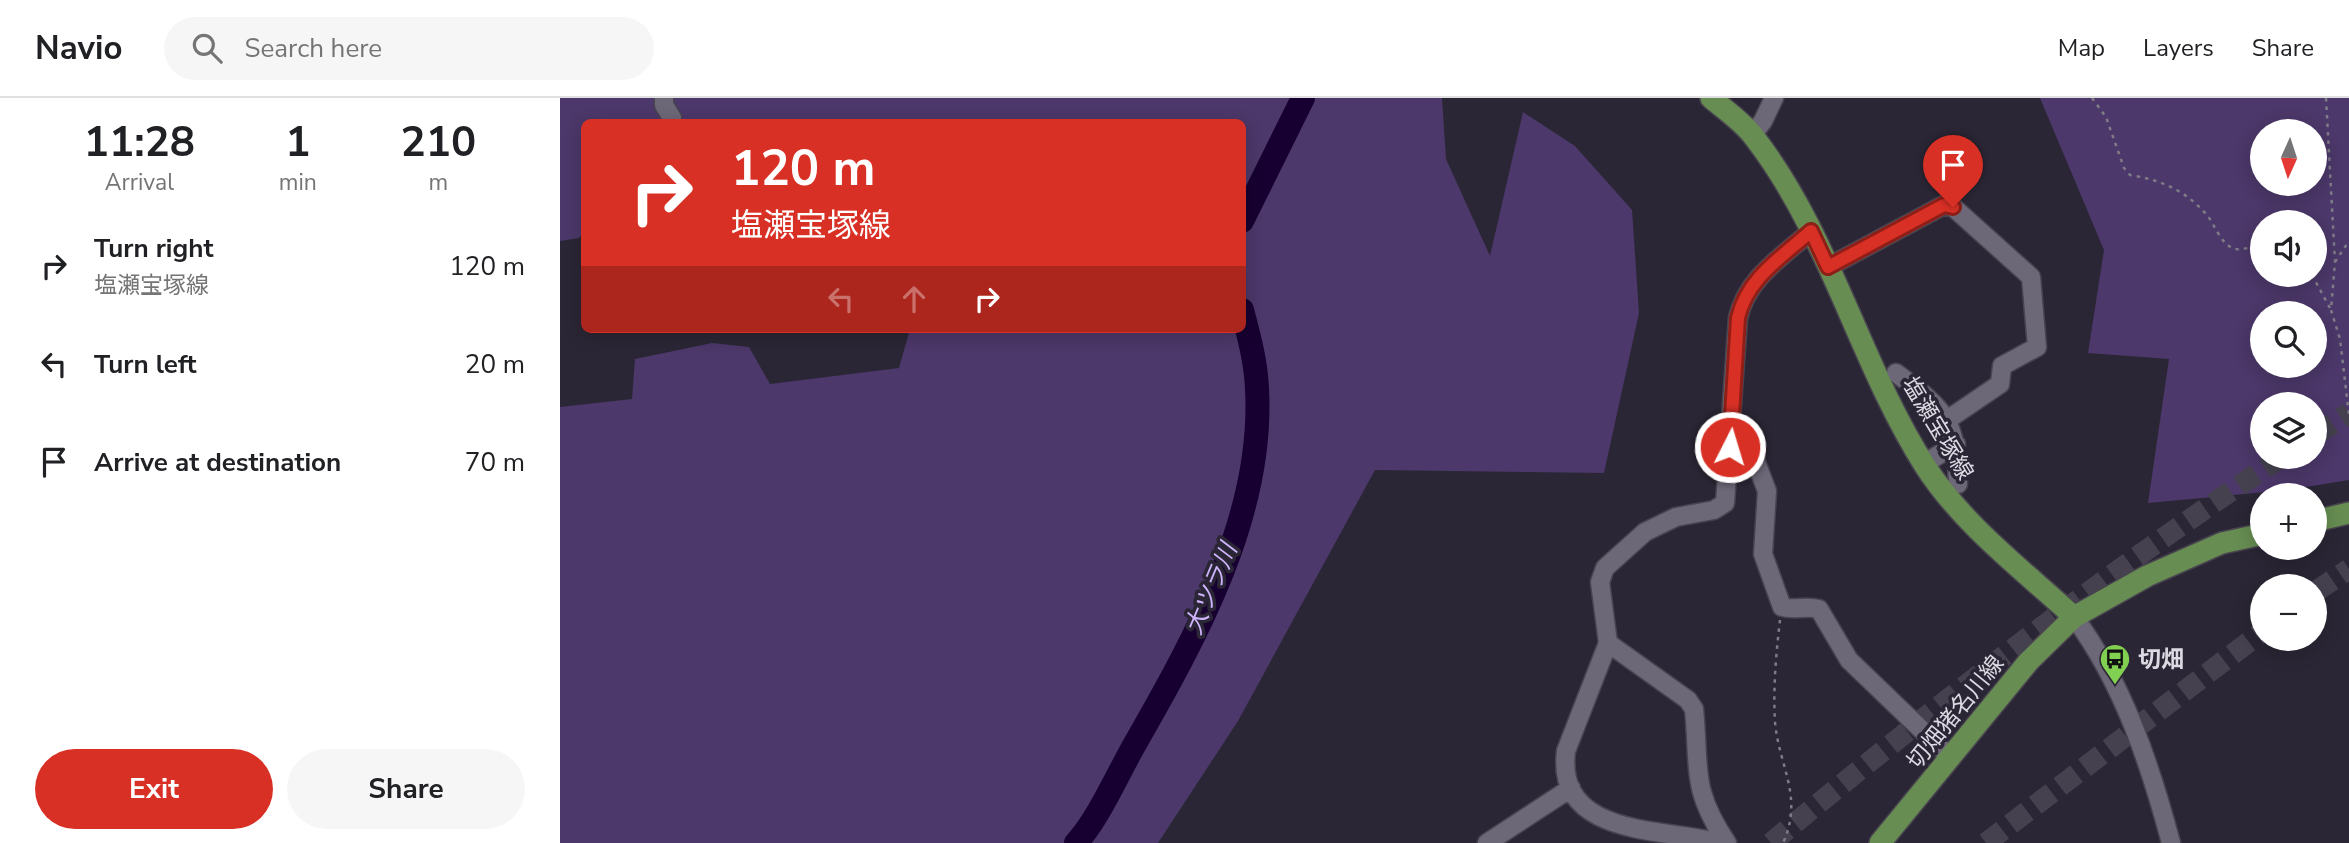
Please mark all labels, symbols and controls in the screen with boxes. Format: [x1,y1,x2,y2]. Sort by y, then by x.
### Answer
search box [164,17,654,80]
text: Navio [35,26,122,71]
icon: search [188,29,226,67]
text: Search here [244,31,382,66]
text: Map [2058,32,2105,64]
text: Layers [2143,32,2214,64]
text: Share [2252,32,2314,64]
text: 11:28 [84,114,195,171]
text: 1 [285,114,310,171]
text: 210 [401,114,476,171]
north arrow [2250,119,2328,196]
map controls [2250,119,2327,651]
text: 120 m [731,135,875,202]
pin [1923,135,1983,207]
icon: arrive [1934,146,1972,184]
icon: right [616,147,707,238]
text: Arrival [105,167,174,198]
text: min [279,167,317,198]
text: m [429,167,448,198]
text: 塩瀬宝塚線 [731,204,891,247]
button: sound [2250,210,2327,287]
text: Turn right [94,231,213,266]
icon: right [35,247,73,285]
text: 120 m [449,249,525,284]
text: 塩瀬宝塚線 [94,270,209,301]
icon: left [822,280,860,318]
icon: ahead [895,280,933,318]
icon: right [968,280,1006,318]
button: search [2250,301,2327,378]
icon: left [35,345,73,383]
text: Turn left [94,347,197,382]
text: 20 m [465,347,525,382]
street label: 塩瀬宝塚線 [1895,371,1980,486]
button: layers [2250,392,2327,469]
position arrow [1693,410,1767,484]
icon: arrive [35,443,73,481]
text: Arrive at destination [94,445,341,480]
text: 70 m [465,445,525,480]
button: + [2250,483,2327,560]
water label: 大ツラ川 [1178,536,1246,639]
button: − [2250,574,2327,651]
bus stop icon: 切畑 [2098,642,2132,686]
place label: 切畑 [2138,644,2184,675]
street label: 切畑猪名川線 [1900,649,2011,776]
button: Exit [35,749,273,829]
button: Share [287,749,525,829]

